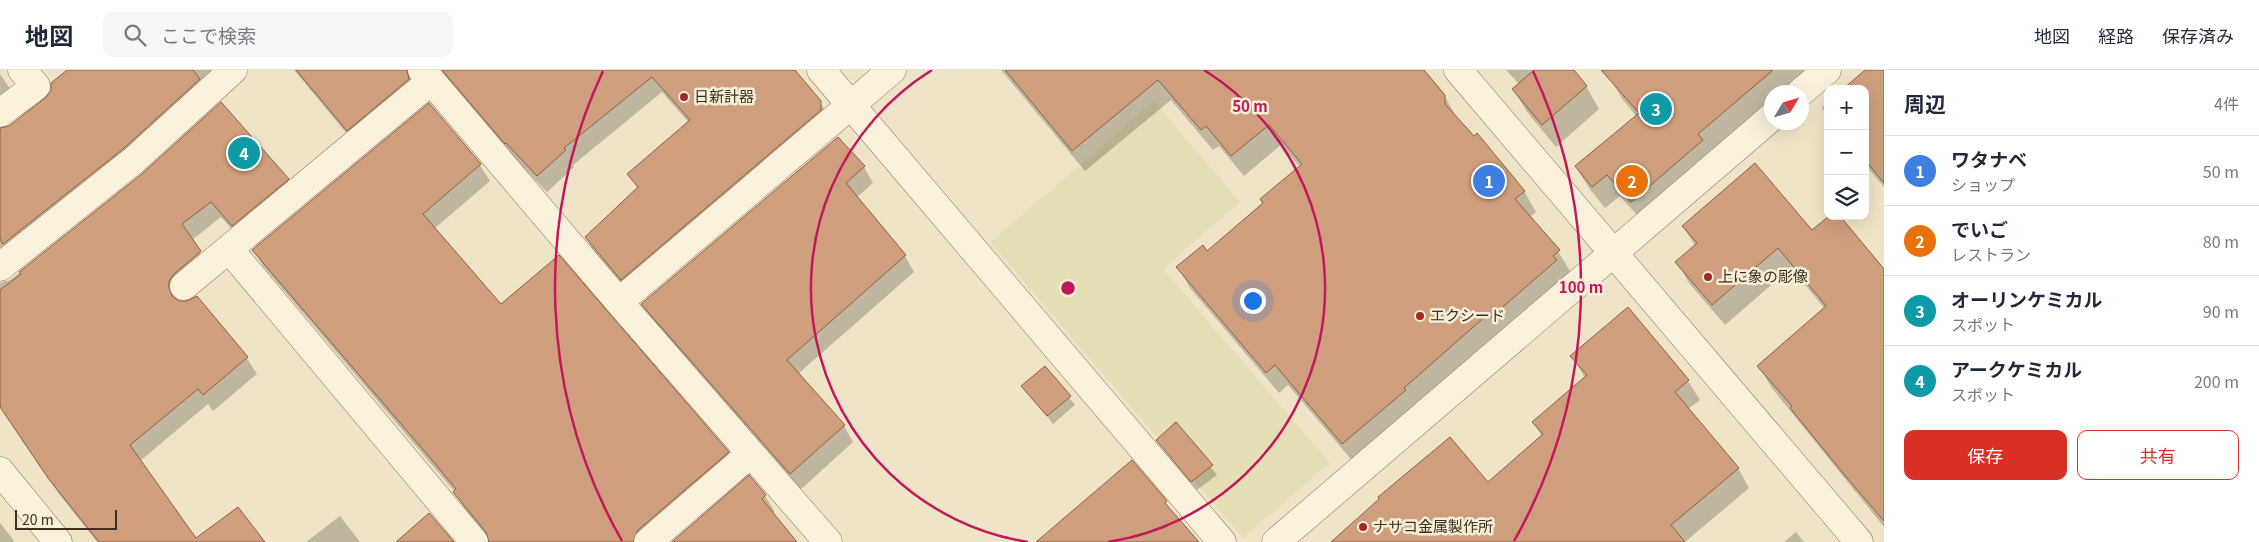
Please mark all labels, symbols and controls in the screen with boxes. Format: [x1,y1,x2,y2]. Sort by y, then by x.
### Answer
search box [103,12,453,57]
text: 地図 [25,17,73,52]
icon: search [121,21,149,49]
text: ここで検索 [161,21,256,48]
text: 地図 [2034,22,2070,48]
text: 経路 [2098,22,2134,48]
text: 保存済み [2162,22,2234,48]
place label: 日新計器 [694,85,754,106]
north arrow [1764,85,1809,130]
map controls [1824,85,1869,220]
button: + [1824,85,1869,130]
text: 周辺 [1904,88,1946,118]
pin: 3 [1640,90,1672,128]
marker: 日新計器 [678,91,690,103]
text: 4件 [2214,91,2239,115]
text: 50 m [1232,95,1268,116]
button: − [1824,130,1869,175]
pin: 4 [228,134,260,172]
text: ワタナベ [1951,145,2027,172]
text: 1 [1915,159,1925,183]
text: 50 m [2203,159,2239,183]
pin: 1 [1473,162,1505,200]
pin: 2 [1616,162,1648,200]
text: ショップ [1951,172,2015,196]
button: layers [1824,175,1869,220]
text: でいご [1951,215,2008,242]
text: 2 [1915,229,1925,253]
text: 80 m [2203,229,2239,253]
text: レストラン [1951,242,2031,266]
place label: 上に象の彫像 [1718,265,1808,286]
marker: 上に象の彫像 [1702,271,1714,283]
text: 100 m [1559,276,1603,297]
centre of rings [1059,279,1077,297]
text: オーリンケミカル [1951,285,2102,312]
your location [1240,288,1266,314]
text: 3 [1915,299,1925,323]
text: 90 m [2203,299,2239,323]
place label: エクシード [1430,304,1505,325]
marker: エクシード [1414,310,1426,322]
text: スポット [1951,312,2015,336]
text: アークケミカル [1951,355,2082,382]
text: 4 [1915,369,1925,393]
text: 200 m [2194,369,2239,393]
text: スポット [1951,382,2015,406]
button: 保存 [1904,430,2067,480]
button: 共有 [2077,430,2239,480]
scale bar [15,507,118,530]
text: 20 m [22,509,54,529]
place label: ナサコ金属製作所 [1373,515,1493,536]
marker: ナサコ金属製作所 [1357,521,1369,533]

